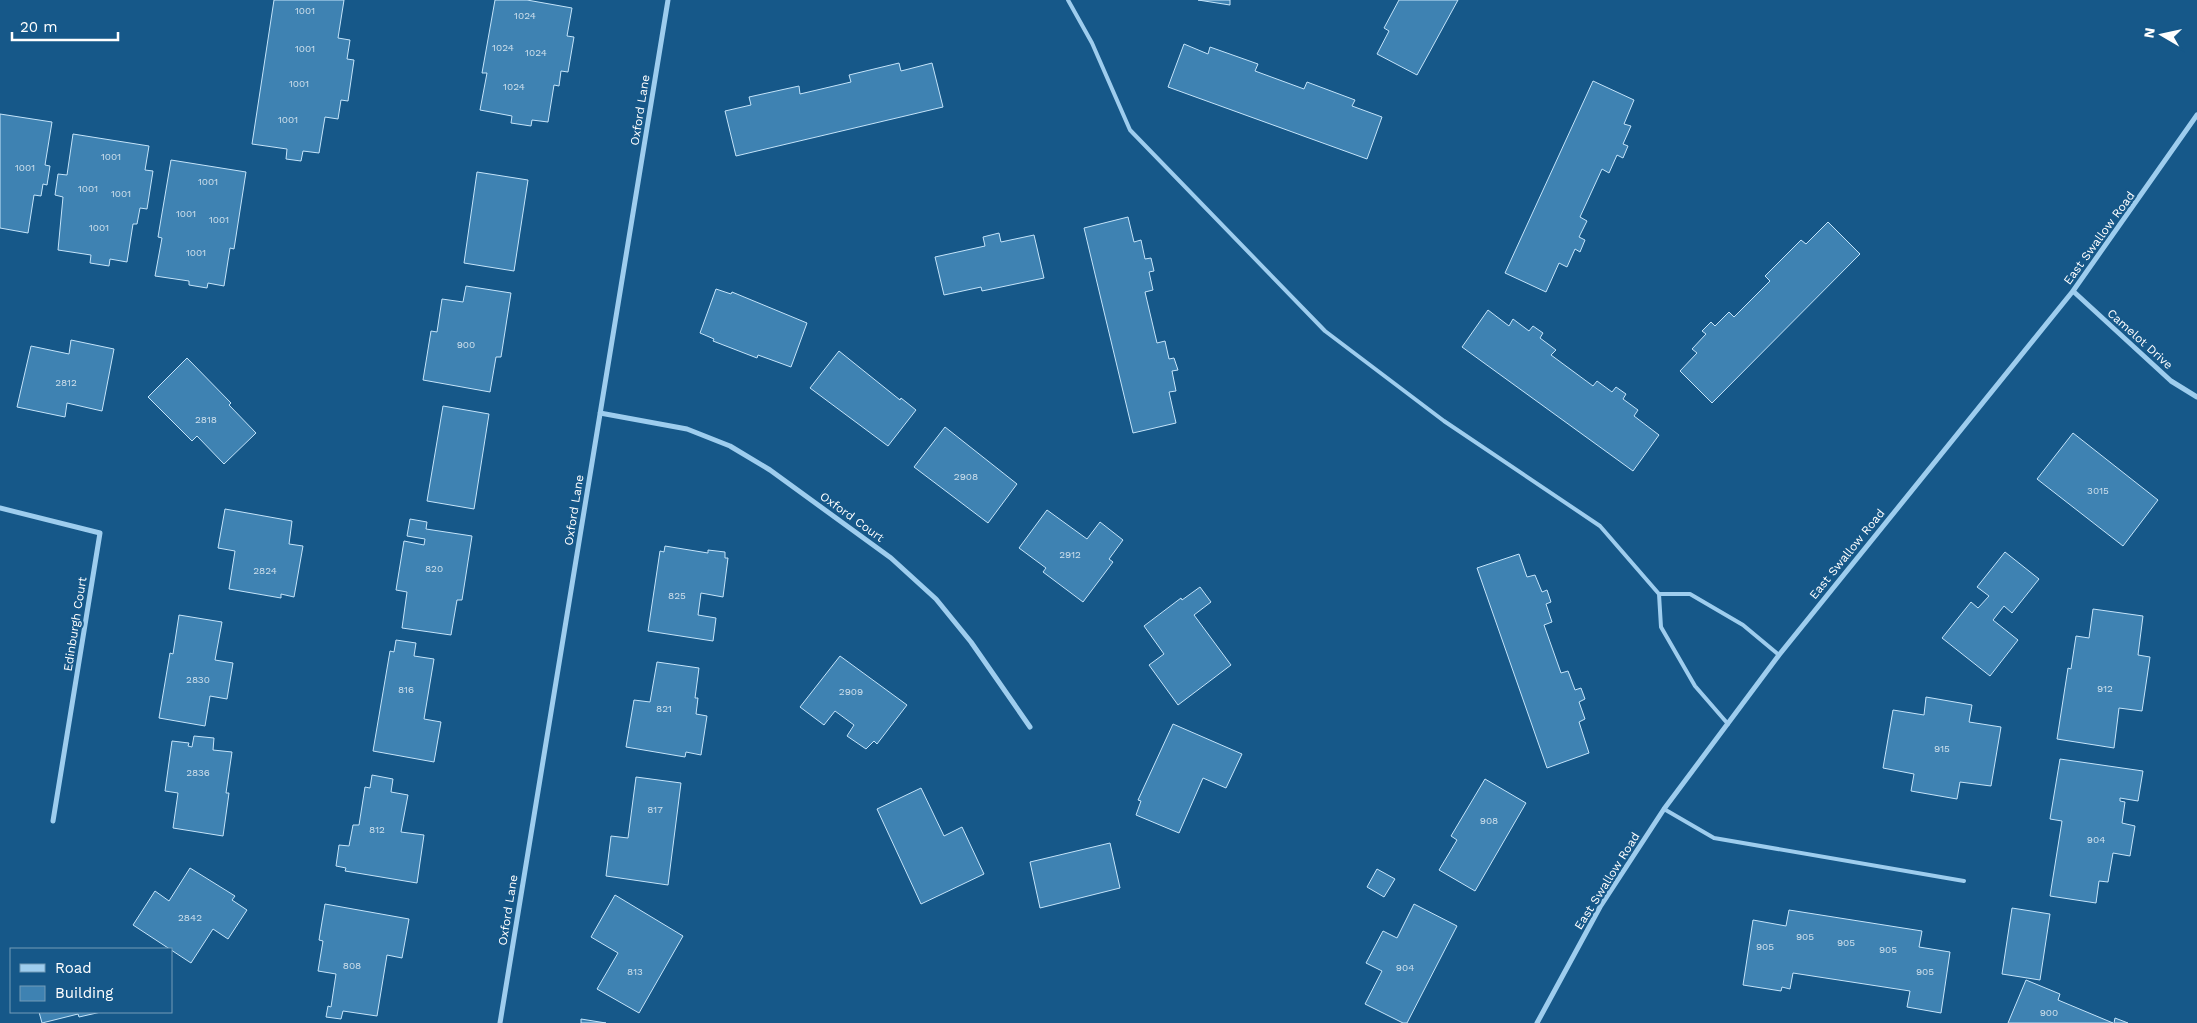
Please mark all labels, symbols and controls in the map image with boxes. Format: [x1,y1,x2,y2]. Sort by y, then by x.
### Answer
house number: 1001 [295,5,315,16]
scale bar [12,10,119,42]
house number: 1024 [514,10,536,21]
north arrow [2137,10,2187,60]
text: 20 m [20,18,58,36]
text: N [2140,27,2158,39]
house number: 1024 [492,42,514,53]
house number: 1001 [295,43,315,54]
house number: 1024 [525,47,547,58]
street label: Oxford Lane [627,73,653,146]
house number: 1001 [289,78,309,89]
house number: 1024 [503,81,525,92]
house number: 1001 [278,114,298,125]
house number: 1001 [101,151,121,162]
house number: 1001 [15,162,35,173]
house number: 1001 [198,176,218,187]
house number: 1001 [78,183,98,194]
house number: 1001 [111,188,131,199]
street label: East Swallow Road [2060,189,2138,287]
house number: 1001 [176,208,196,219]
house number: 1001 [209,214,229,225]
house number: 1001 [89,222,109,233]
house number: 1001 [186,247,206,258]
street label: Camelot Drive [2104,306,2176,372]
house number: 900 [457,339,475,350]
house number: 2812 [55,377,77,388]
house number: 2818 [195,414,217,425]
house number: 2908 [954,471,978,482]
street label: Oxford Lane [561,473,587,546]
house number: 3015 [2087,485,2109,496]
street label: Oxford Court [817,489,887,545]
street label: East Swallow Road [1806,506,1888,602]
house number: 2912 [1059,549,1081,560]
house number: 820 [425,563,443,574]
house number: 2824 [253,565,277,576]
street label: Edinburgh Court [61,576,89,672]
house number: 825 [668,590,686,601]
house number: 2830 [186,674,210,685]
house number: 912 [2097,683,2113,694]
house number: 816 [398,684,414,695]
house number: 2909 [839,686,863,697]
house number: 821 [656,703,672,714]
house number: 915 [1934,743,1950,754]
house number: 2836 [186,767,210,778]
house number: 817 [647,804,663,815]
house number: 908 [1480,815,1498,826]
house number: 812 [369,824,385,835]
street label: East Swallow Road [1571,830,1643,932]
house number: 904 [2087,834,2105,845]
street label: Oxford Lane [495,873,521,946]
house number: 2842 [178,912,202,923]
house number: 905 [1796,931,1814,942]
house number: 905 [1837,937,1855,948]
house number: 905 [1756,941,1774,952]
house number: 905 [1879,944,1897,955]
legend [10,948,172,1013]
text: Road [55,959,92,977]
house number: 808 [343,960,361,971]
house number: 904 [1396,962,1414,973]
house number: 813 [627,966,643,977]
house number: 905 [1916,966,1934,977]
text: Building [55,984,113,1002]
house number: 900 [2040,1007,2058,1018]

